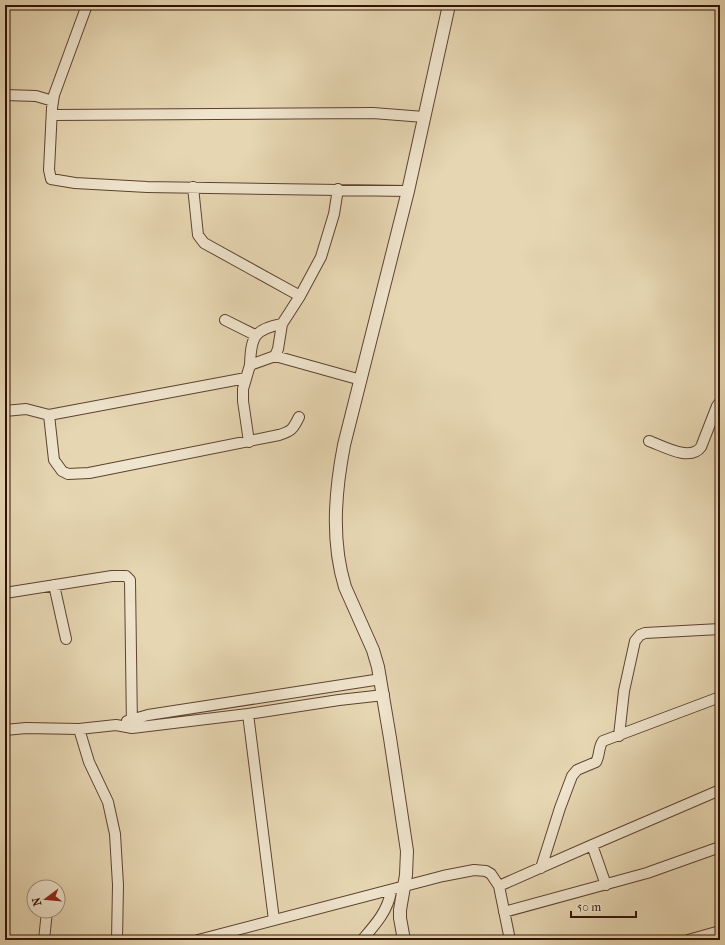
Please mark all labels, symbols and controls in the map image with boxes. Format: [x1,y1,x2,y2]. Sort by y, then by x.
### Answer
north arrow [26,879,66,919]
scale bar [571,893,636,919]
text: N [29,895,44,907]
text: 50 m [577,900,601,914]

